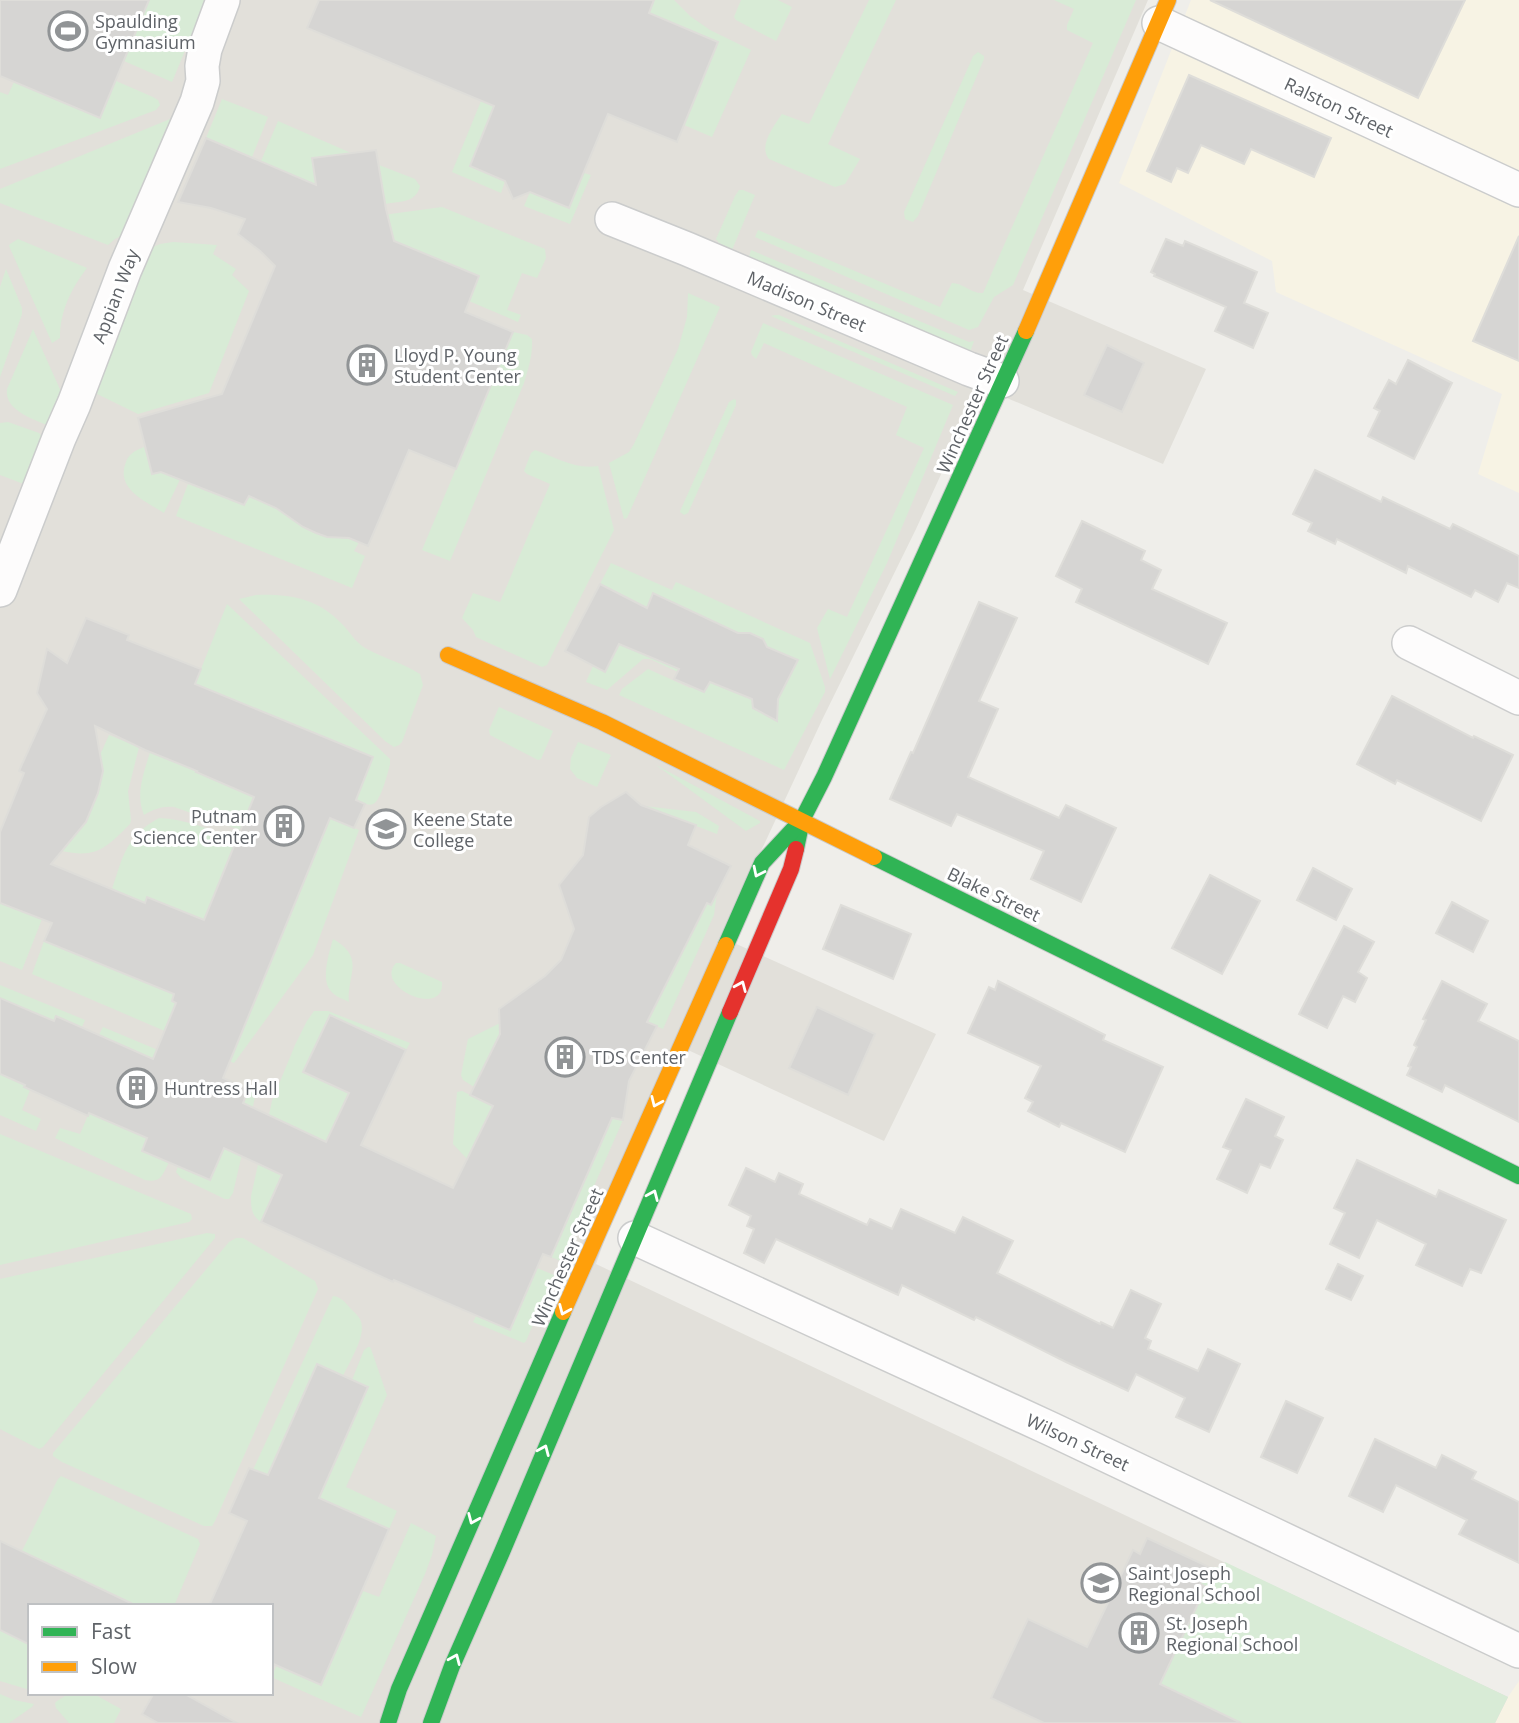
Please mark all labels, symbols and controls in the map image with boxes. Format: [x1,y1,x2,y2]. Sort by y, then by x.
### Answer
place label: Spaulding Gymnasium [95,9,196,54]
sports icon: Spaulding Gymnasium [47,10,89,52]
street label: Ralston Street [1281,71,1397,143]
street label: Appian Way [86,244,144,347]
street label: Madison Street [744,265,870,337]
street label: Winchester Street [931,331,1013,477]
place label: Lloyd P. Young Student Center [394,343,522,388]
building icon: Lloyd P. Young Student Center [346,344,388,386]
place label: Putnam Science Center [133,804,258,849]
building icon: Putnam Science Center [263,805,305,847]
place label: Keene State College [413,807,513,852]
school or university icon: Keene State College [365,808,407,850]
street label: Blake Street [943,861,1045,927]
one-way arrow [752,865,766,877]
one-way arrow [733,981,747,993]
building icon: TDS Center [544,1036,586,1078]
place label: TDS Center [592,1045,687,1069]
building icon: Huntress Hall [116,1067,158,1109]
place label: Huntress Hall [164,1076,277,1100]
one-way arrow [650,1095,664,1108]
street label: Winchester Street [526,1184,608,1330]
one-way arrow [644,1190,658,1202]
one-way arrow [558,1303,572,1316]
street label: Wilson Street [1023,1408,1133,1476]
one-way arrow [536,1445,550,1457]
one-way arrow [467,1512,481,1524]
place label: Saint Joseph Regional School [1128,1561,1260,1606]
school or university icon: Saint Joseph Regional School [1080,1562,1122,1604]
legend [28,1604,273,1695]
place label: St. Joseph Regional School [1166,1611,1298,1656]
building icon: St. Joseph Regional School [1118,1612,1160,1654]
text: Fast [91,1617,131,1645]
text: Slow [91,1652,137,1680]
one-way arrow [447,1654,461,1666]

